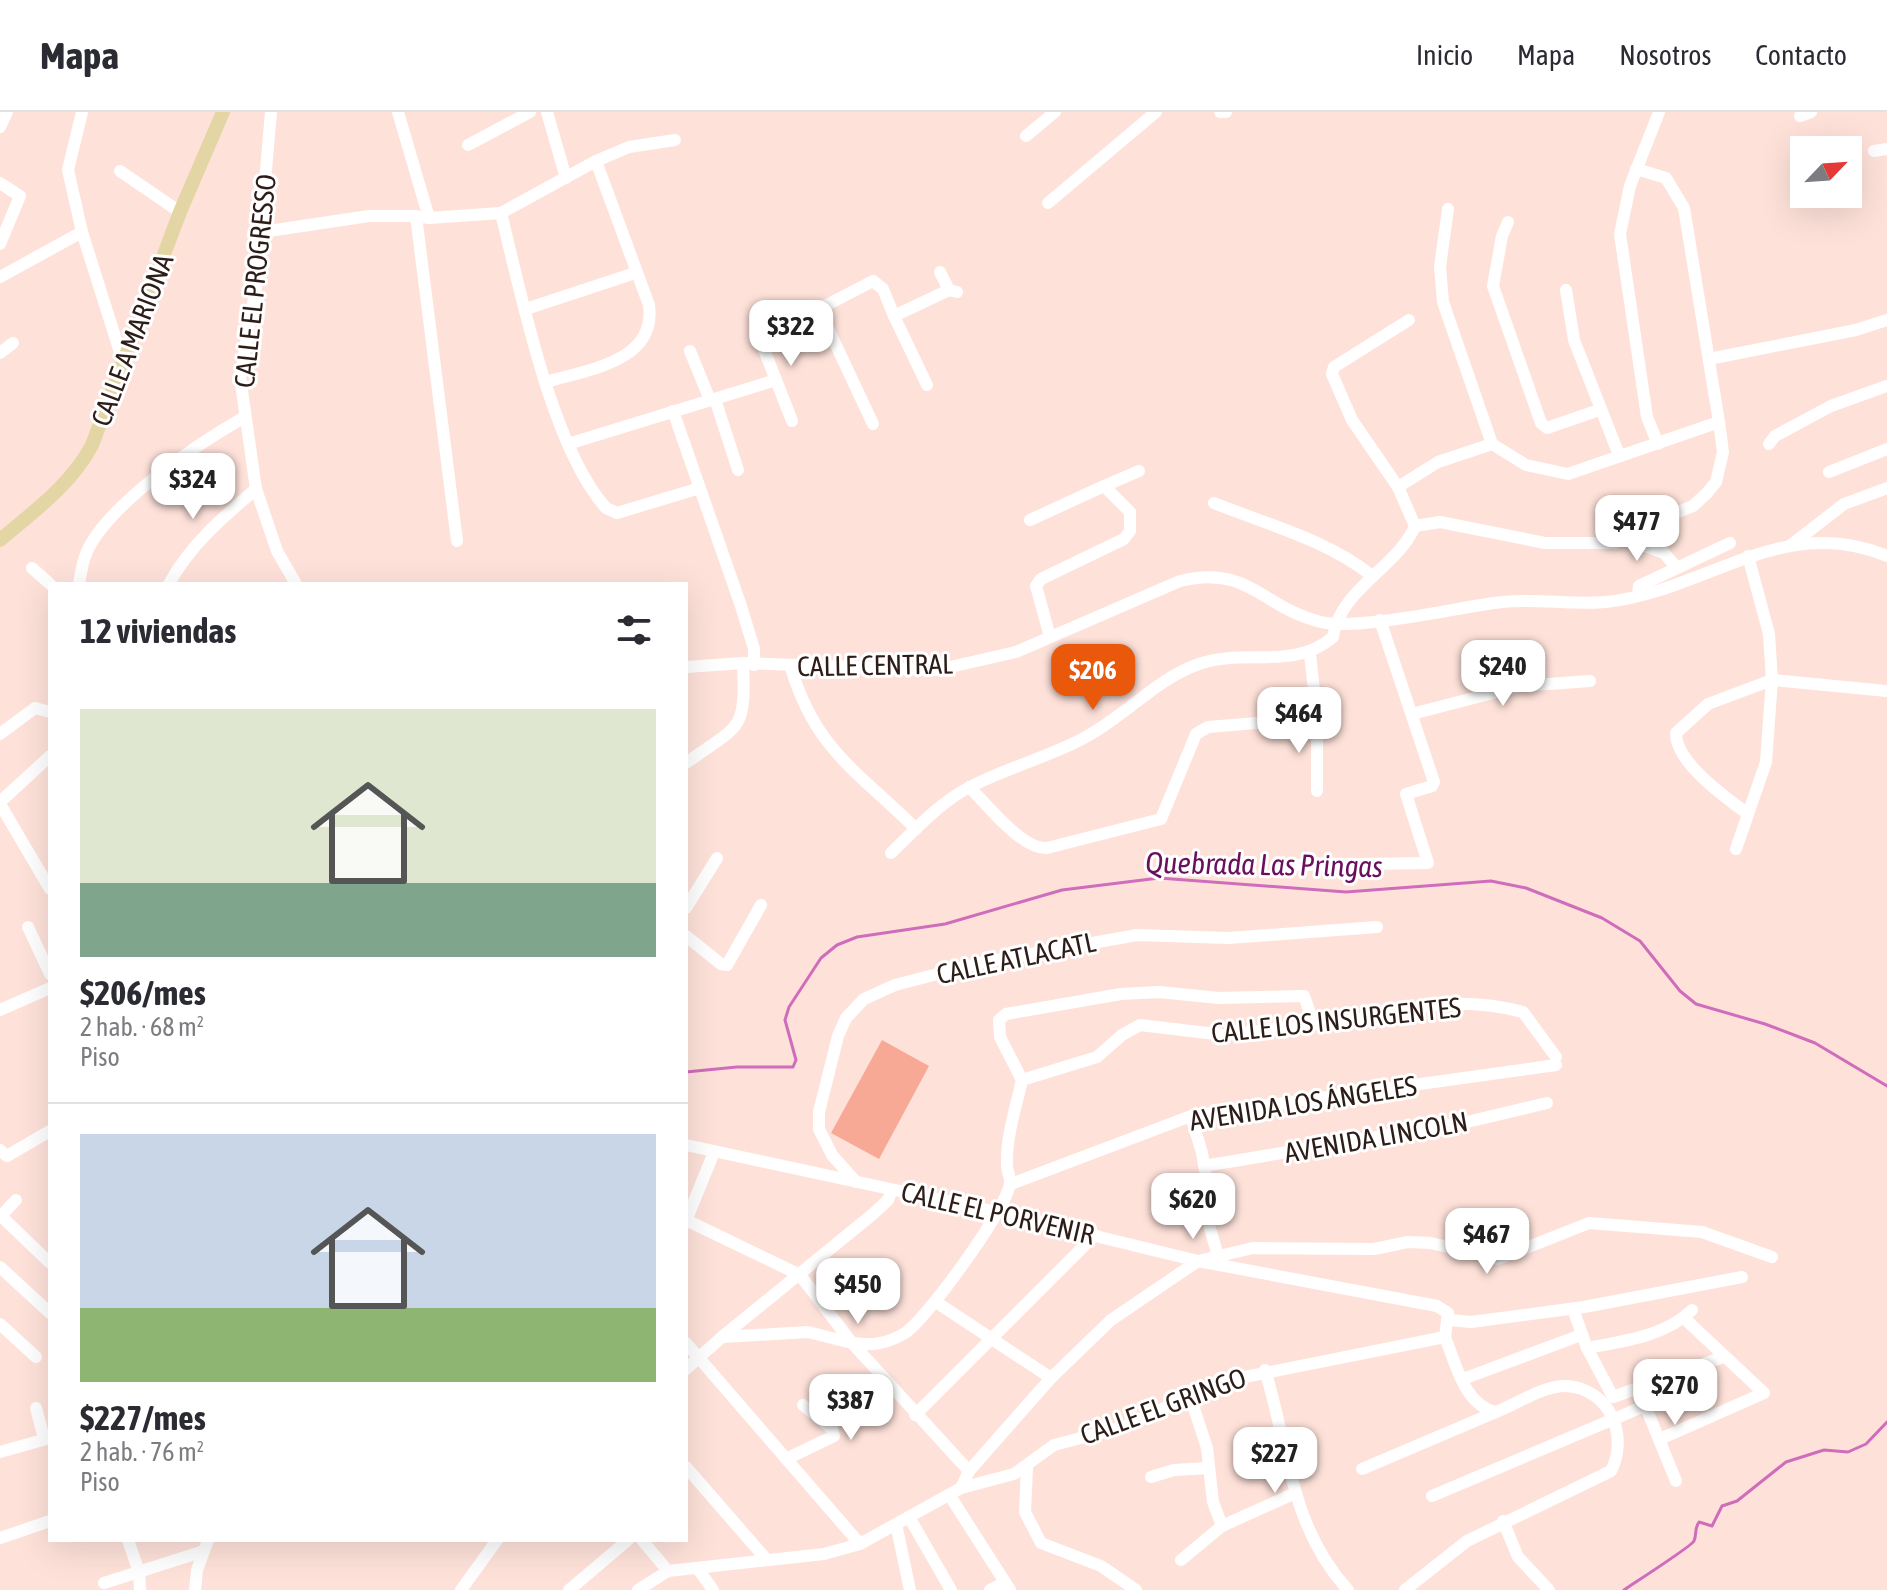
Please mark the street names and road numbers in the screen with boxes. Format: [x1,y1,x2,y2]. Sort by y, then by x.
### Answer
street label: CALLE EL PROGRESSO [228,173,282,389]
street label: CALLE A MARIONA [85,249,180,430]
street label: CALLE CENTRAL [797,648,953,682]
street label: CALLE ATLACATL [934,926,1098,990]
street label: CALLE LOS INSURGENTES [1210,991,1463,1049]
street label: AVENIDA LOS ÁNGELES [1187,1069,1419,1137]
street label: AVENIDA LINCOLN [1282,1105,1470,1169]
street label: CALLE EL PORVENIR [898,1175,1098,1251]
street label: CALLE EL GRINGO [1076,1361,1250,1451]

